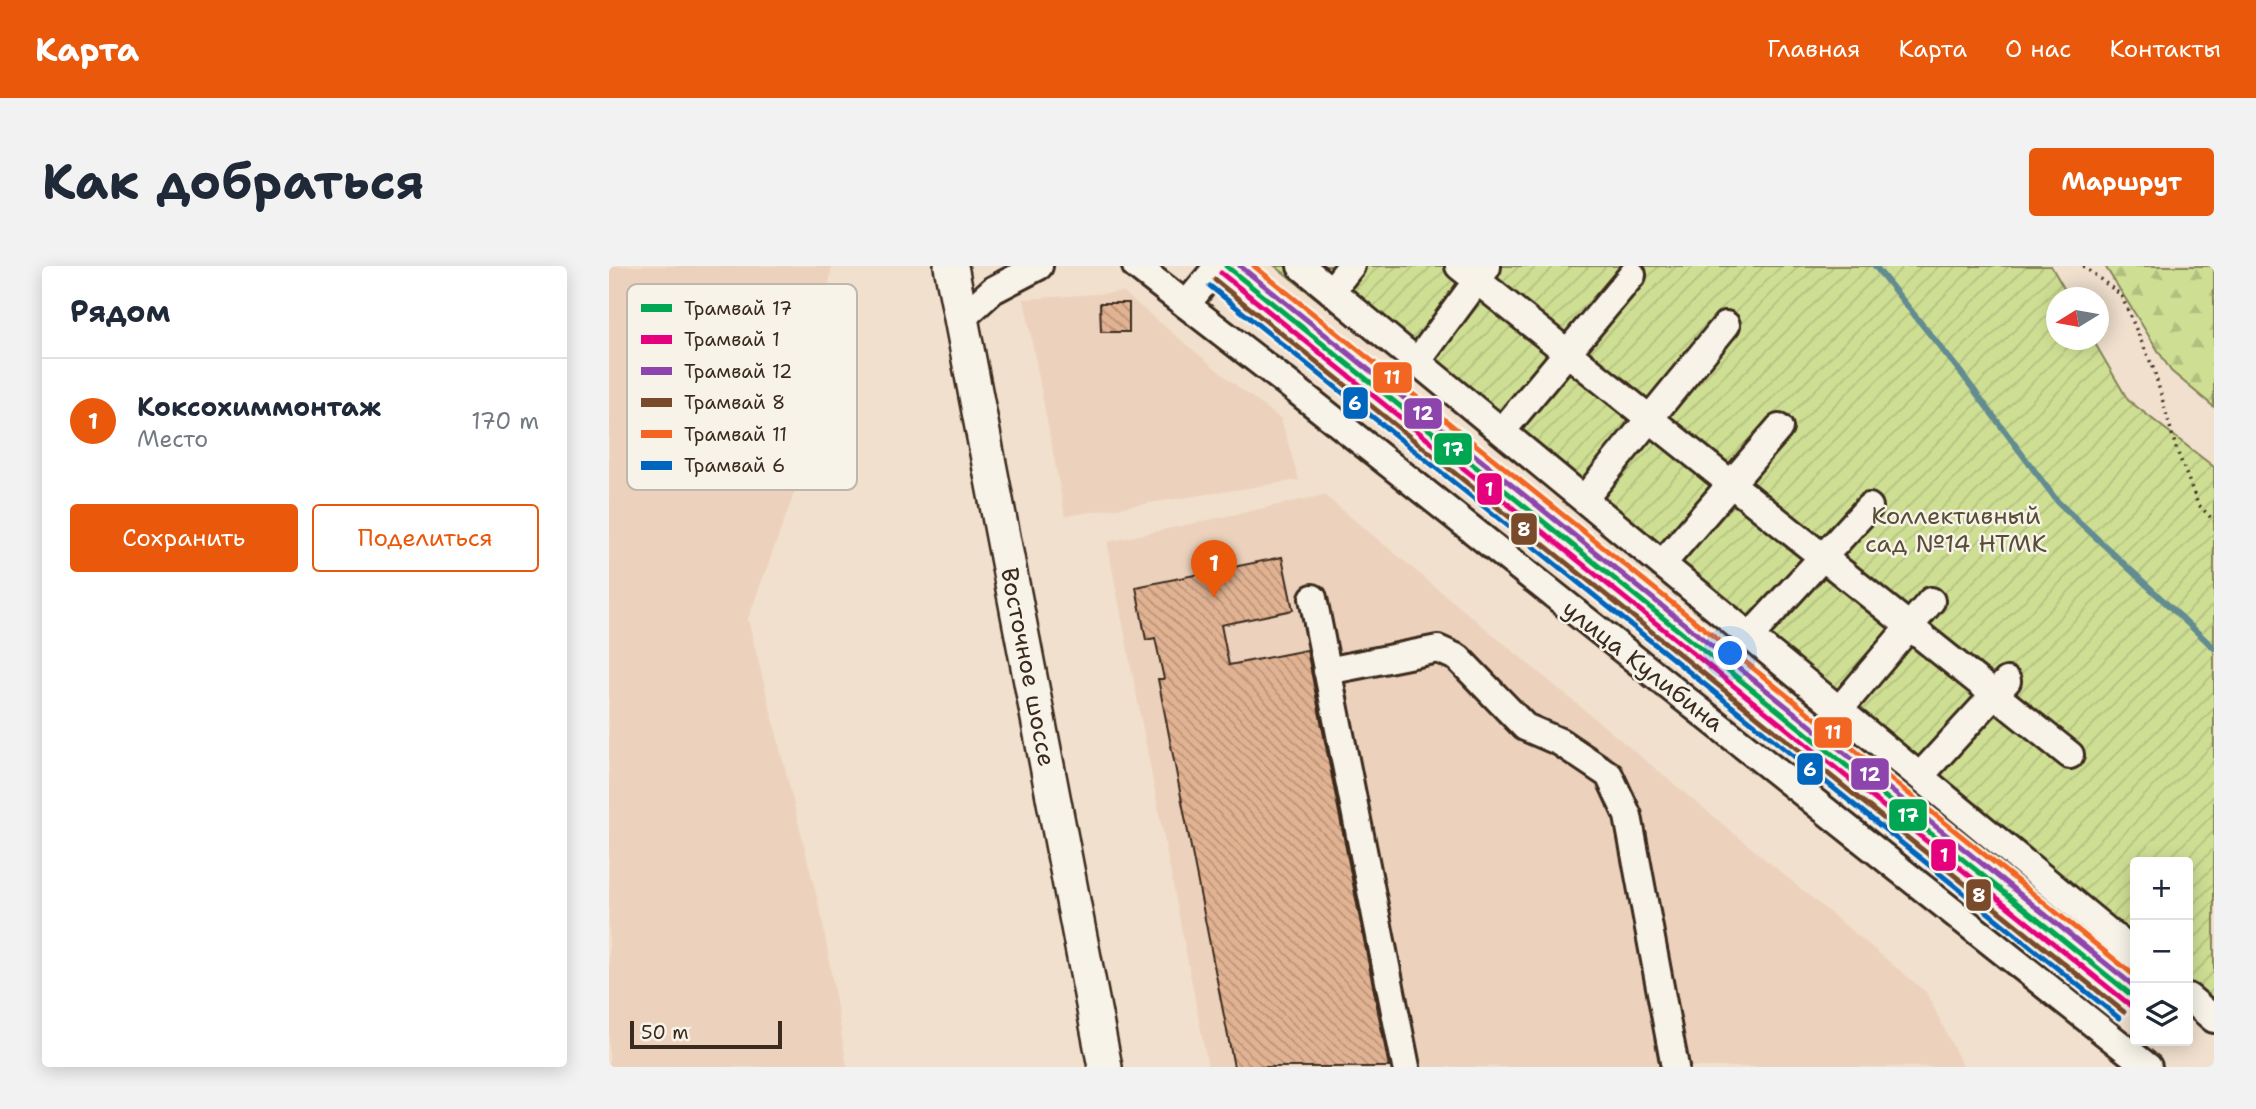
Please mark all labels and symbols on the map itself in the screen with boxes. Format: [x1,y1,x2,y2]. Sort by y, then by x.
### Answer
legend [627,284,857,490]
north arrow [2046,287,2109,350]
text: Трамвай 17 [684,296,792,321]
text: Трамвай 1 [684,327,780,352]
text: Трамвай 12 [684,359,792,384]
line badge: 11 [1372,361,1413,394]
text: 11 [1384,365,1400,390]
line badge: 6 [1342,386,1369,420]
text: Трамвай 8 [684,390,785,415]
text: 6 [1348,391,1362,416]
line badge: 12 [1403,397,1443,430]
text: 12 [1412,401,1434,426]
text: Трамвай 11 [684,422,787,447]
line badge: 17 [1433,432,1473,466]
text: 17 [1442,437,1464,462]
text: Трамвай 6 [684,453,785,478]
line badge: 1 [1476,472,1503,506]
text: 1 [1485,477,1493,502]
park label: Коллективный сад №14 НТМК [1865,500,2048,560]
line badge: 8 [1510,512,1538,546]
text: 8 [1517,517,1531,542]
pin: 1 [1191,540,1237,598]
street label: Восточное шоссе [993,565,1063,769]
street label: улица Кулибина [1556,593,1730,739]
your location [1713,636,1747,670]
line badge: 11 [1813,716,1853,749]
text: 11 [1825,720,1841,745]
line badge: 6 [1796,752,1824,786]
text: 6 [1803,757,1817,782]
line badge: 12 [1850,757,1890,791]
text: 12 [1859,762,1881,787]
line badge: 17 [1888,798,1928,832]
text: 17 [1897,803,1919,828]
line badge: 1 [1930,838,1957,872]
text: 1 [1940,843,1948,868]
line badge: 8 [1965,878,1992,912]
text: 8 [1972,883,1986,908]
scale bar [630,1018,782,1050]

